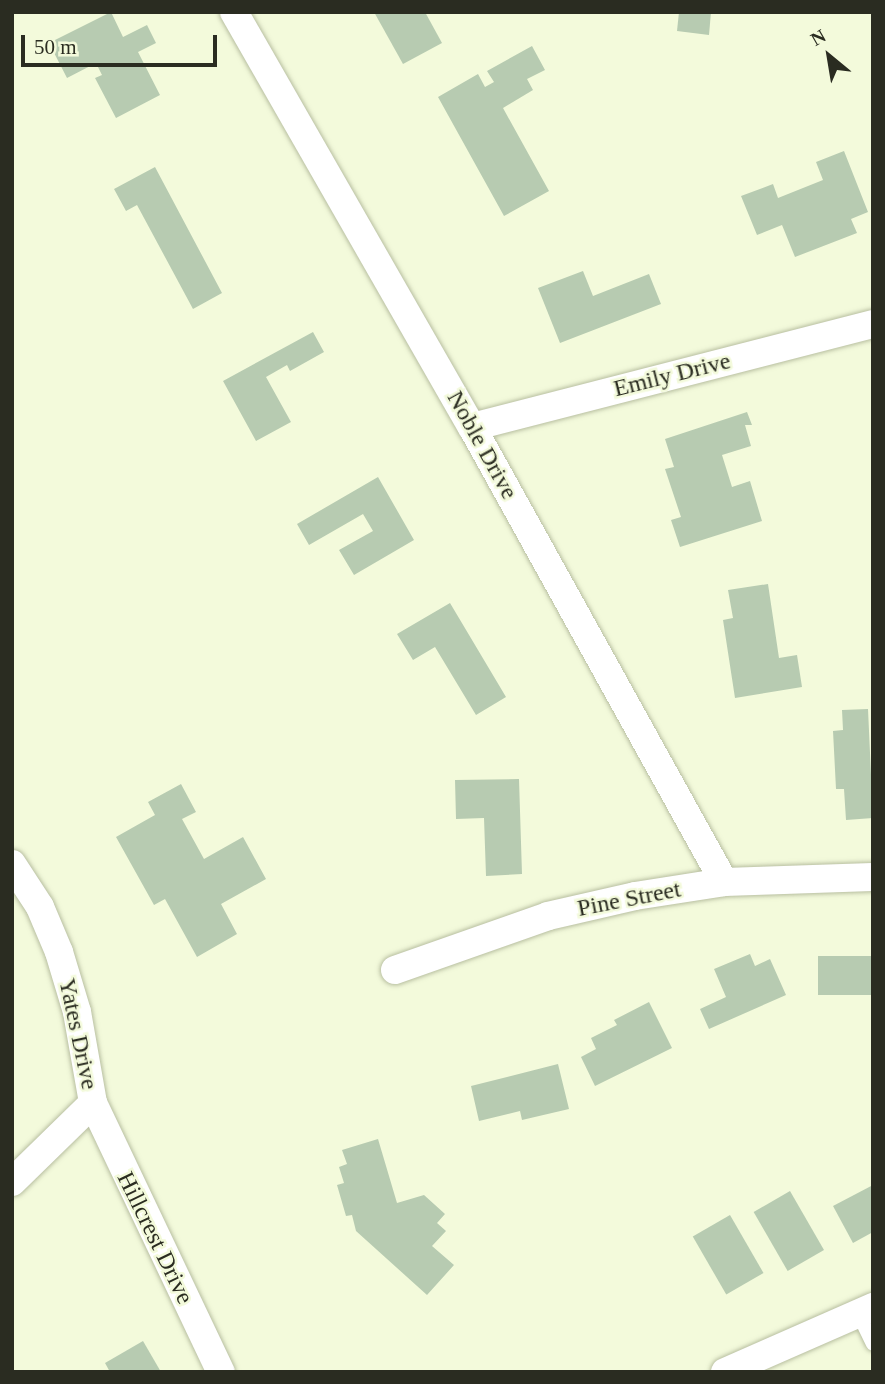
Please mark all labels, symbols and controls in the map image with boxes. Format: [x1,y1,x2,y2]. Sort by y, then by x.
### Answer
scale bar [24,21,220,65]
north arrow [794,21,864,91]
text: N [807,25,829,50]
text: 50 m [34,35,77,59]
street label: Emily Drive [611,347,733,403]
street label: Noble Drive [440,386,524,504]
street label: Pine Street [575,875,683,923]
street label: Yates Drive [52,976,104,1092]
street label: Hillcrest Drive [111,1167,199,1309]

